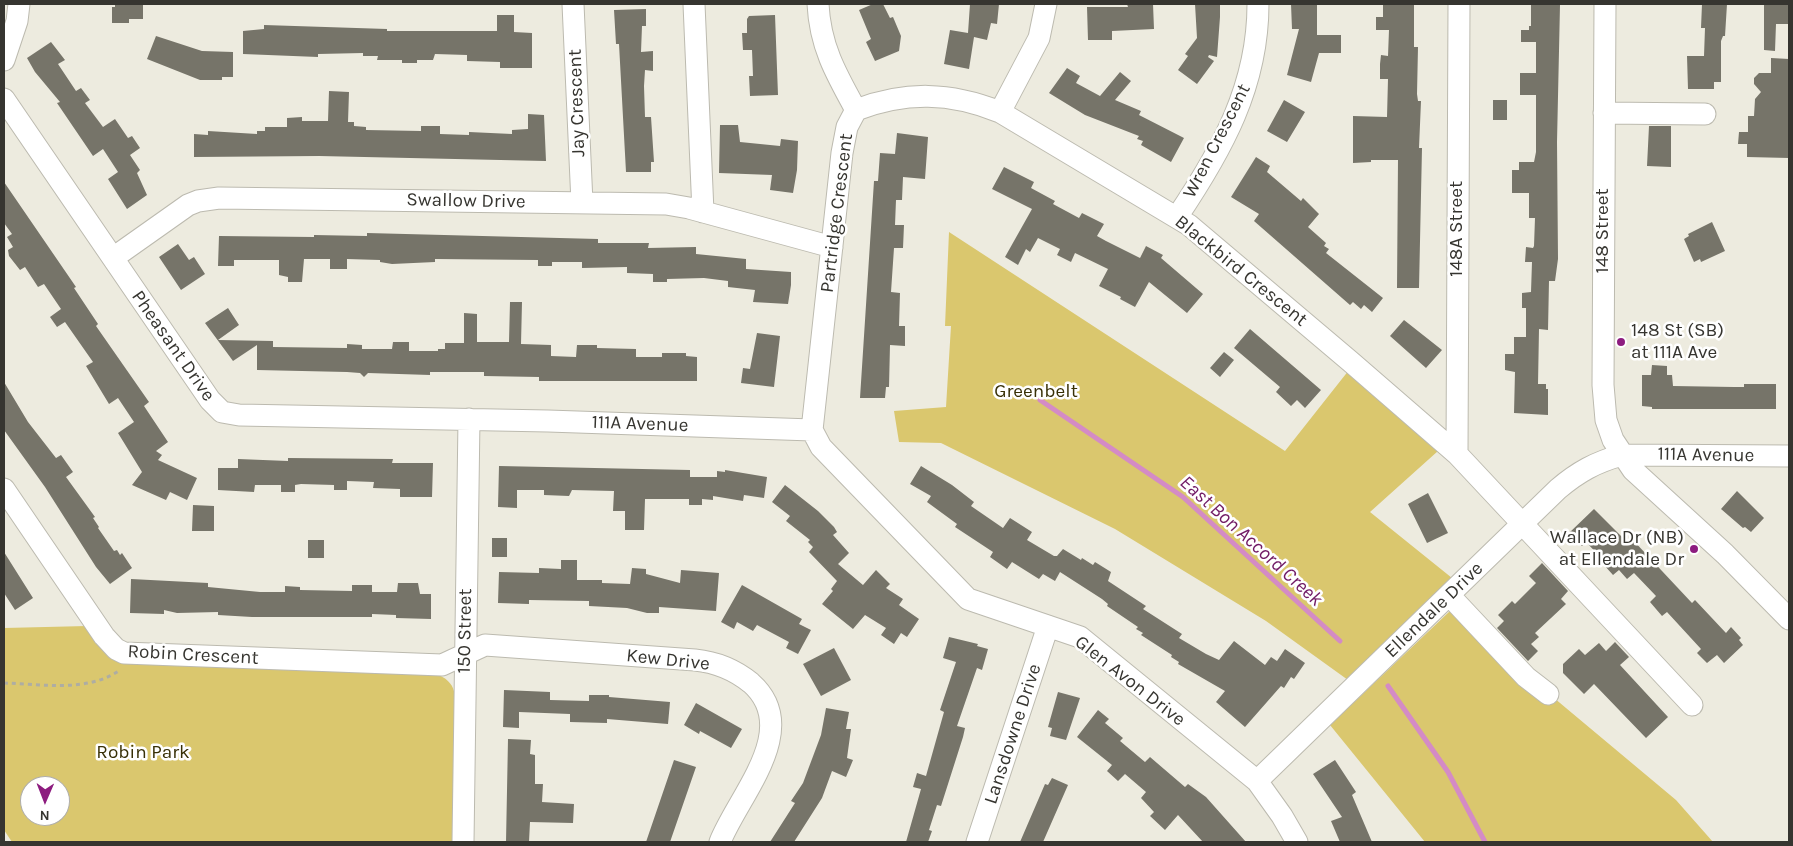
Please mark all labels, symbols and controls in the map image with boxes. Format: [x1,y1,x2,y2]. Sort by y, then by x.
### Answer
street label: Jay Crescent [564,49,590,157]
street label: Wren Crescent [1178,80,1256,202]
street label: Partridge Crescent [816,132,858,294]
street label: 148A Street [1446,181,1468,277]
street label: 148 Street [1592,188,1614,274]
street label: Swallow Drive [406,189,526,213]
street label: Blackbird Crescent [1170,211,1312,331]
street label: Pheasant Drive [126,286,220,406]
place label: 148 St (SB) at 111A Ave [1631,320,1724,364]
marker: 148 St (SB) at 111A Ave [1615,336,1627,348]
park label: Greenbelt [994,381,1078,403]
street label: 111A Avenue [591,411,689,437]
street label: 111A Avenue [1657,443,1755,467]
water label: East Bon Accord Creek [1175,471,1327,611]
place label: Wallace Dr (NB) at Ellendale Dr [1550,527,1684,571]
marker: Wallace Dr (NB) at Ellendale Dr [1688,543,1700,555]
street label: Ellendale Drive [1380,557,1488,663]
street label: 150 Street [453,588,477,674]
street label: Glen Avon Drive [1070,631,1190,731]
street label: Robin Crescent [127,640,259,670]
street label: Kew Drive [625,644,711,676]
street label: Lansdowne Drive [980,661,1046,807]
park label: Robin Park [96,742,190,764]
north arrow [20,776,70,826]
text: N [40,807,50,824]

